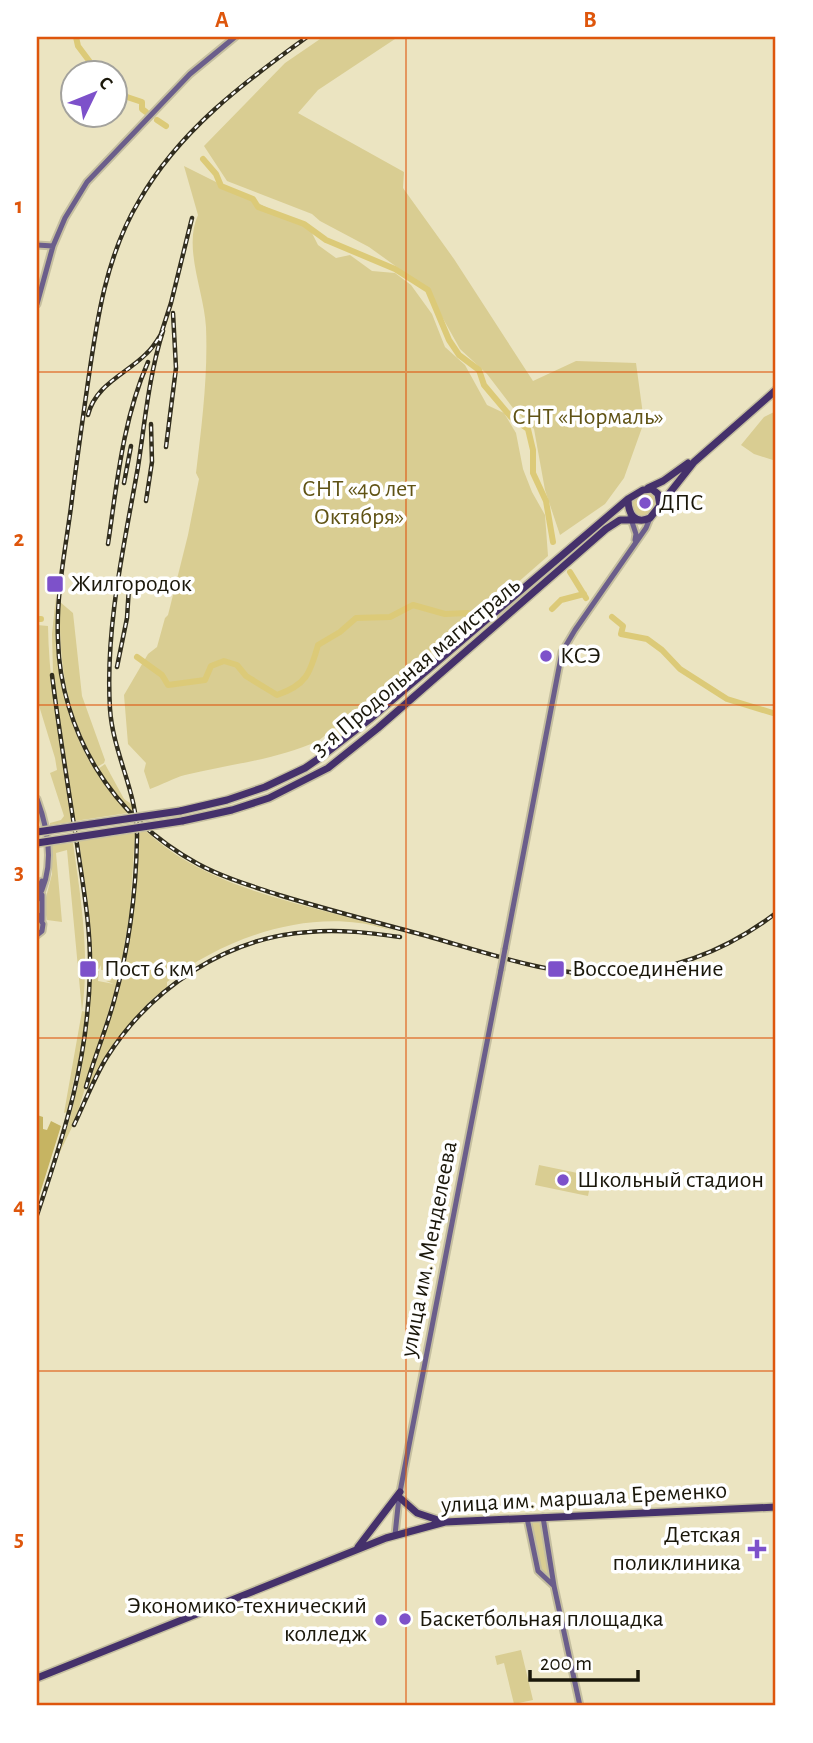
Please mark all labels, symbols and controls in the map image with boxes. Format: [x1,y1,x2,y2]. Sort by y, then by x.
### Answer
text: A [215,9,229,32]
text: B [583,9,597,32]
north arrow [60,60,130,130]
text: С [95,73,116,94]
text: 1 [15,195,23,218]
park label: СНТ «Нормаль» [512,405,664,429]
park label: СНТ «40 лет Октября» [302,477,416,529]
place label: ДПС [659,491,704,515]
marker: ДПС [637,495,653,511]
text: 2 [14,528,25,551]
place label: Жилгородок [71,572,192,596]
street label: 3-я Продольная магистраль [307,573,525,761]
marker: Жилгородок [45,574,65,594]
place label: КСЭ [560,644,601,668]
marker: КСЭ [538,648,554,664]
text: 3 [14,861,24,884]
place label: Пост 6 км [104,957,194,981]
place label: Воссоединение [572,957,723,981]
marker: Пост 6 км [78,959,98,979]
marker: Воссоединение [546,959,566,979]
street label: улица им. Менделеева [396,1139,462,1360]
place label: Школьный стадион [577,1168,764,1192]
marker: Школьный стадион [555,1172,571,1188]
text: 4 [13,1195,25,1218]
street label: улица им. маршала Еременко [440,1479,727,1518]
place label: Детская поликлиника [613,1523,741,1575]
text: 5 [14,1528,24,1551]
marker: Детская поликлиника [747,1539,767,1559]
place label: Экономико-технический колледж [127,1594,367,1646]
place label: Баскетбольная площадка [419,1607,664,1631]
marker: Баскетбольная площадка [397,1611,413,1627]
marker: Экономико-технический колледж [373,1612,389,1628]
scale bar [530,1638,638,1682]
text: 200 m [540,1653,592,1674]

